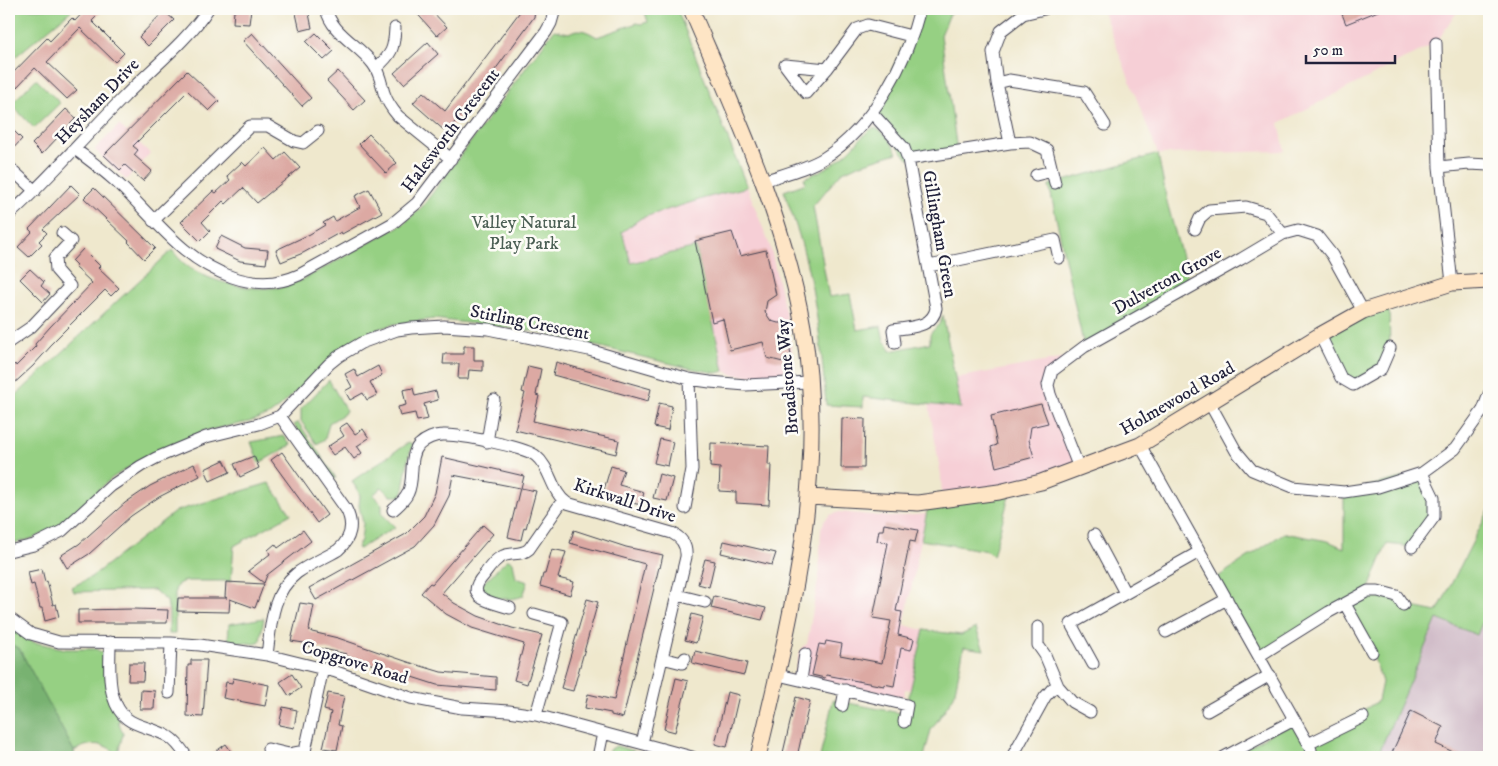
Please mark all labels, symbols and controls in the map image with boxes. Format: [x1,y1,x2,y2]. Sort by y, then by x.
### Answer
scale bar [1306,32,1394,64]
text: 50 m [1313,41,1343,60]
street label: Heysham Drive [51,54,144,149]
street label: Halesworth Crescent [397,64,505,197]
street label: Gillingham Green [917,169,961,300]
park label: Valley Natural Play Park [471,212,577,255]
street label: Dulverton Grove [1109,242,1226,320]
street label: Stirling Crescent [468,301,591,345]
street label: Broadstone Way [772,318,804,436]
street label: Holmewood Road [1116,357,1239,441]
street label: Kirkwall Drive [571,474,679,528]
street label: Copgrove Road [299,636,411,690]

